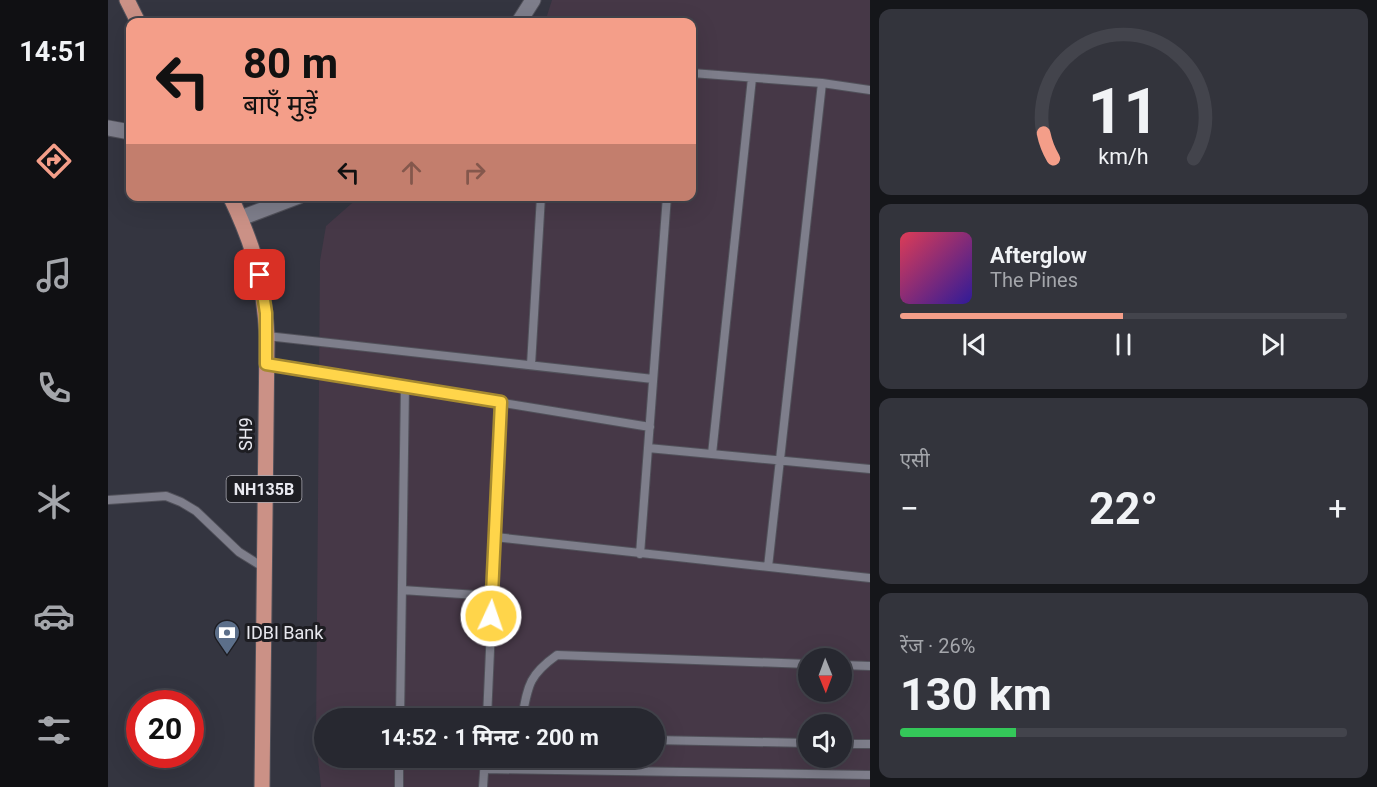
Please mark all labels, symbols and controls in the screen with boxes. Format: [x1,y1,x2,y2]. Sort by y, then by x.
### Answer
text: 14:51 [19,36,89,68]
text: 80 m [243,39,338,88]
icon: left [144,42,222,120]
text: 11 [1088,75,1159,148]
text: बाएँ मुड़ें [243,89,318,121]
icon: directions [33,140,75,182]
text: km/h [1098,144,1149,169]
icon: left [332,156,365,189]
icon: ahead [395,156,428,189]
icon: right [458,156,491,189]
text: Afterglow [990,243,1087,268]
pin [234,249,285,300]
icon: music [33,254,75,296]
icon: arrive [243,258,276,291]
text: The Pines [990,268,1078,292]
icon: previous [958,328,991,361]
icon: pause [1107,328,1140,361]
icon: next [1256,328,1289,361]
icon: phone [33,367,75,409]
street label: SH9 [235,417,256,451]
text: एसी [900,448,930,472]
road number: NH135B [226,476,302,502]
icon: climate [33,481,75,523]
text: 22° [1089,482,1158,535]
text: − [900,489,919,528]
text: + [1328,489,1347,528]
position arrow [459,584,523,648]
icon: car [33,595,75,637]
bank icon: IDBI Bank [212,618,242,656]
place label: IDBI Bank [246,622,324,643]
text: रेंज · 26% [900,634,975,658]
north arrow [798,648,852,702]
map controls [798,648,852,768]
text: 130 km [900,668,1052,721]
speed limit sign: 20 [126,690,204,768]
icon: filters [33,709,75,751]
button: sound [798,714,852,768]
text: 14:52 · 1 मिनट · 200 m [380,725,599,750]

